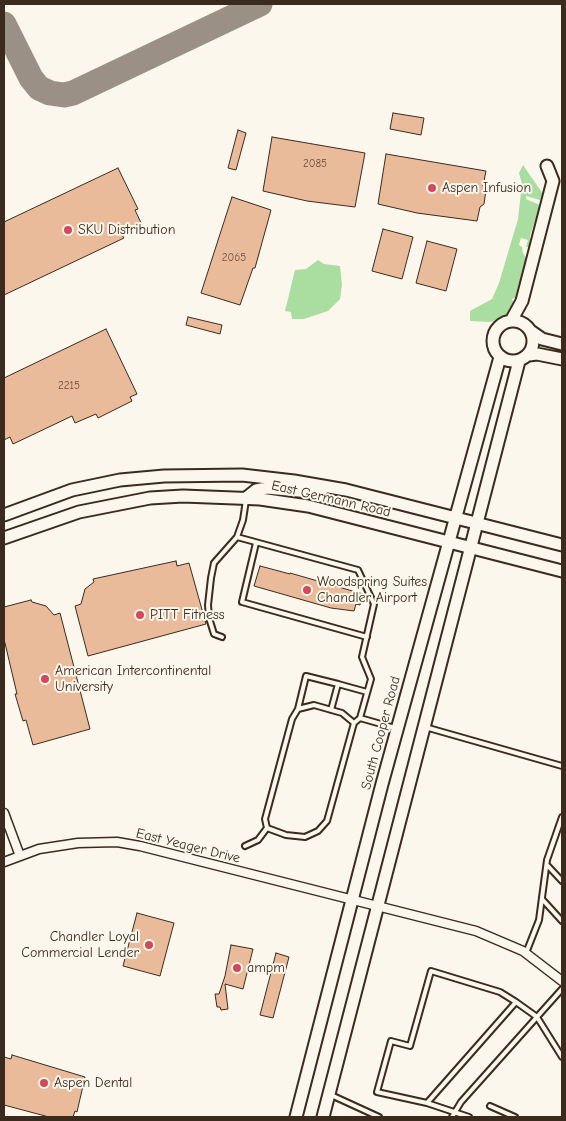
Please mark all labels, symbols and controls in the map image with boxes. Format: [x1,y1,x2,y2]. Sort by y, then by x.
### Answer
house number: 2085 [303,157,327,171]
place label: Aspen Infusion [442,180,531,196]
marker: Aspen Infusion [426,182,438,194]
place label: SKU Distribution [78,222,175,238]
marker: SKU Distribution [62,224,74,236]
house number: 2065 [222,251,246,265]
house number: 2215 [58,379,80,393]
street label: East Germann Road [270,477,392,521]
place label: Woodspring Suites Chandler Airport [317,574,427,606]
marker: Woodspring Suites Chandler Airport [301,584,313,596]
place label: PITT Fitness [150,607,225,623]
marker: PITT Fitness [134,609,146,621]
place label: American Intercontinental University [55,663,211,696]
marker: American Intercontinental University [39,673,51,685]
street label: South Cooper Road [358,674,404,792]
street label: East Yeager Drive [134,825,242,867]
place label: Chandler Loyal Commercial Lender [21,929,139,962]
marker: Chandler Loyal Commercial Lender [143,939,155,951]
place label: ampm [247,960,285,976]
marker: ampm [231,962,243,974]
place label: Aspen Dental [54,1075,132,1091]
marker: Aspen Dental [38,1077,50,1089]

